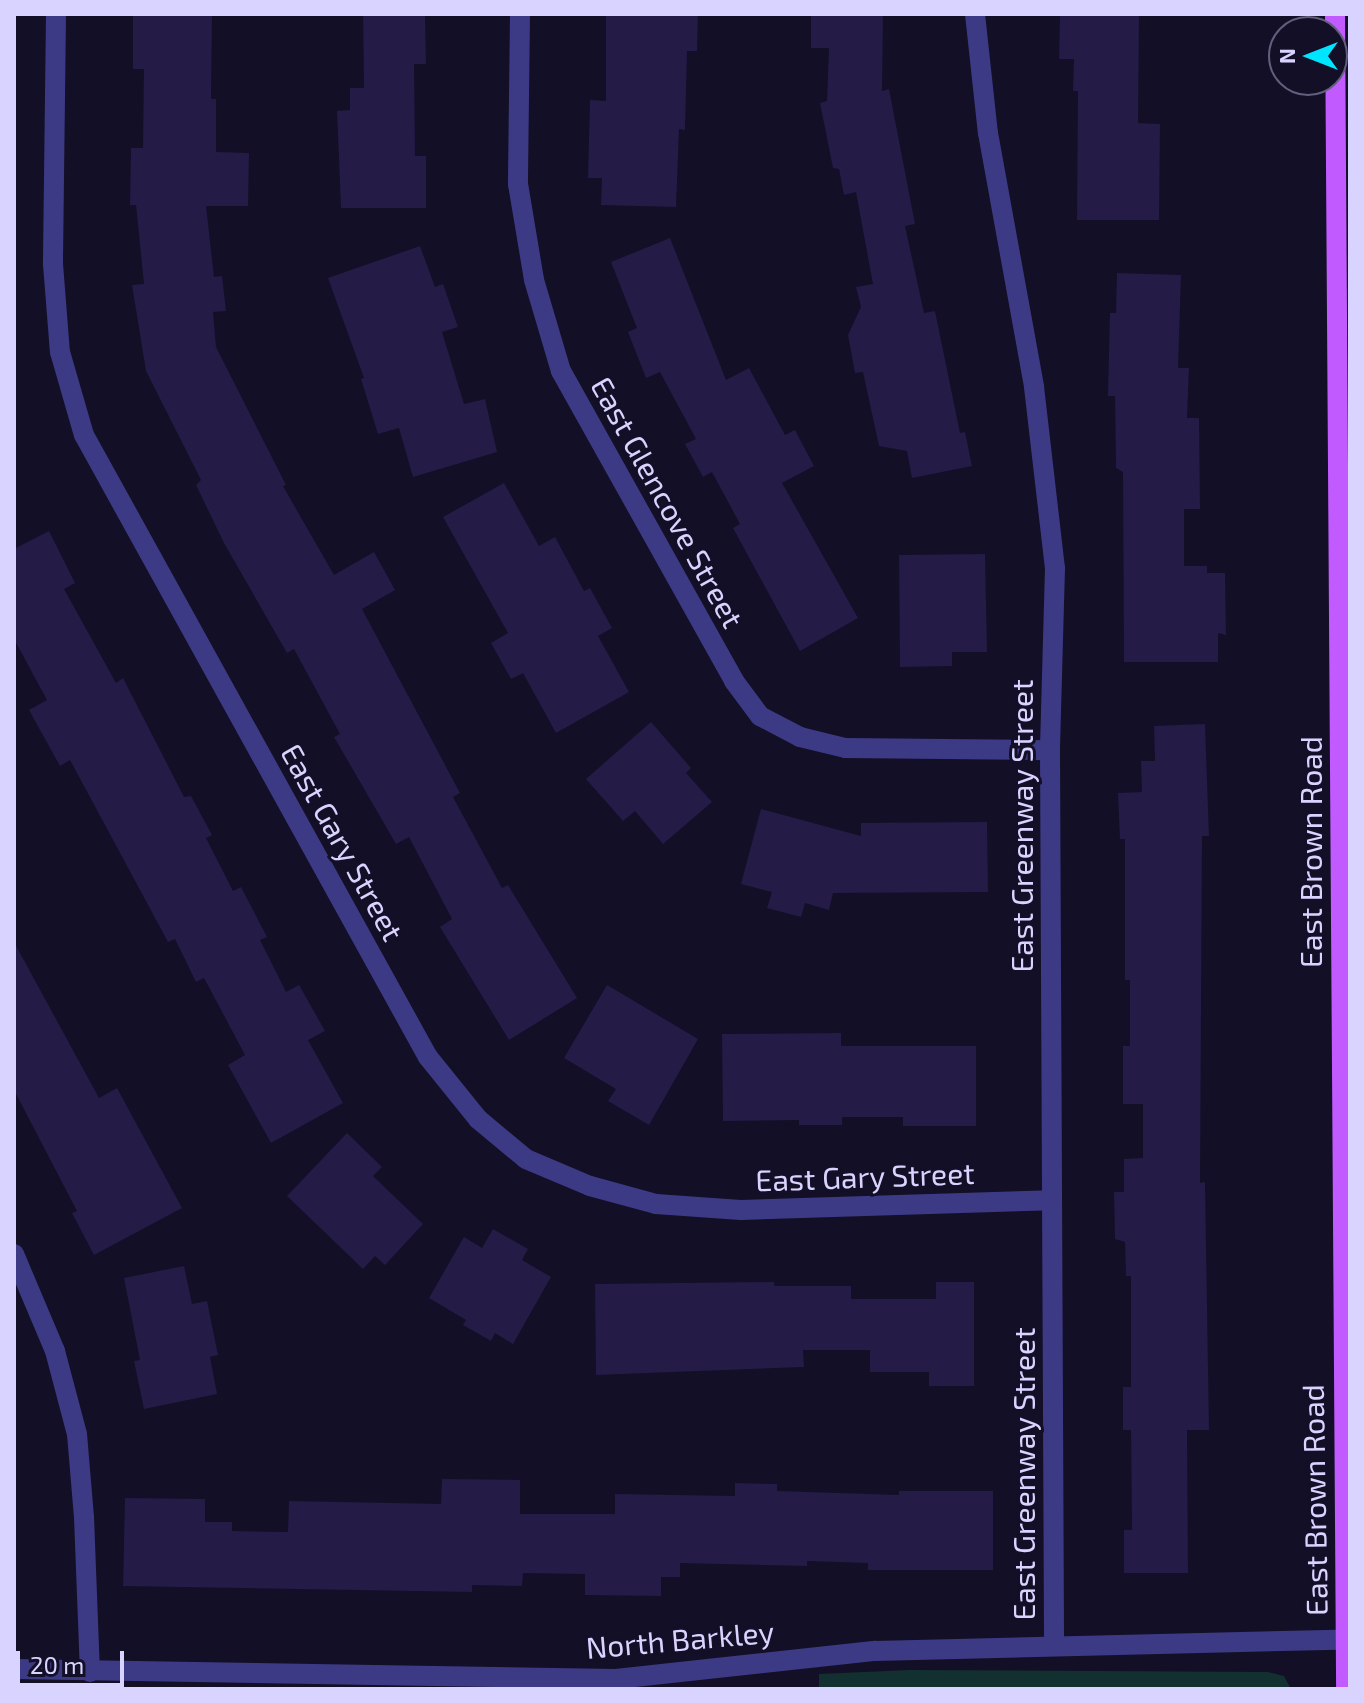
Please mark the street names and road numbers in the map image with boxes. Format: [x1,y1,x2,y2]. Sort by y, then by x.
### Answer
street label: East Glencove Street [584,370,752,634]
street label: East Greenway Street [1003,679,1039,973]
street label: East Brown Road [1292,736,1328,968]
street label: East Gary Street [274,737,412,947]
street label: East Gary Street [754,1154,976,1198]
street label: East Greenway Street [1005,1327,1041,1621]
street label: East Brown Road [1294,1384,1334,1616]
street label: North Barkley [584,1613,776,1665]

